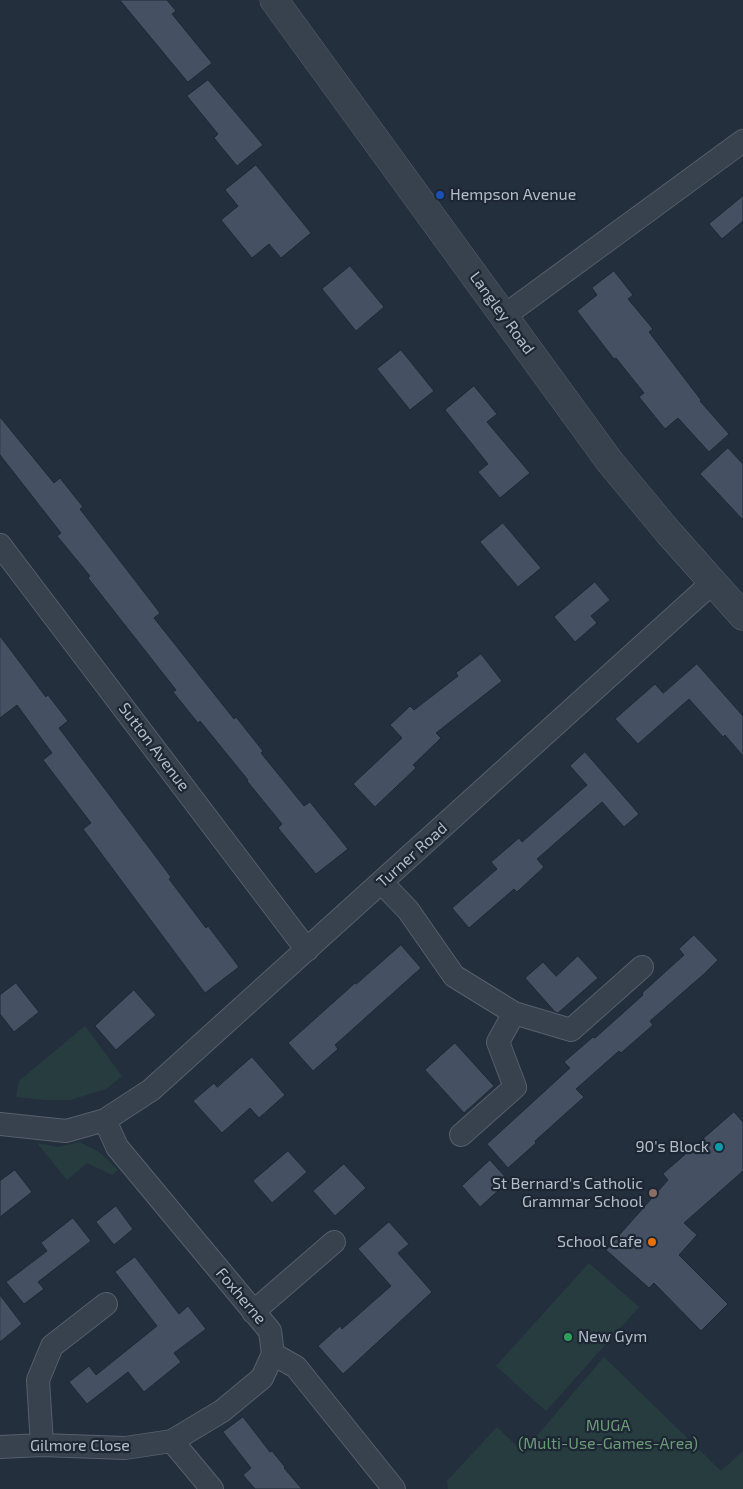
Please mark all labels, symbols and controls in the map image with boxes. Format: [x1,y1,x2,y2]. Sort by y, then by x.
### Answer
place label: Hempson Avenue [450,185,576,205]
marker: Hempson Avenue [434,189,446,201]
street label: Langley Road [466,268,538,358]
street label: Sutton Avenue [114,699,194,795]
street label: Turner Road [373,818,451,892]
place label: 90's Block [635,1137,709,1157]
marker: 90's Block [713,1141,725,1153]
place label: St Bernard's Catholic Grammar School [492,1174,643,1212]
marker: St Bernard's Catholic Grammar School [647,1187,659,1199]
place label: School Cafe [557,1232,642,1252]
marker: School Cafe [646,1236,658,1248]
street label: Foxherne [212,1264,270,1328]
place label: New Gym [578,1327,647,1347]
marker: New Gym [562,1331,574,1343]
park label: MUGA (Multi-Use-Games-Area) [518,1416,698,1454]
street label: Gilmore Close [30,1436,130,1456]

